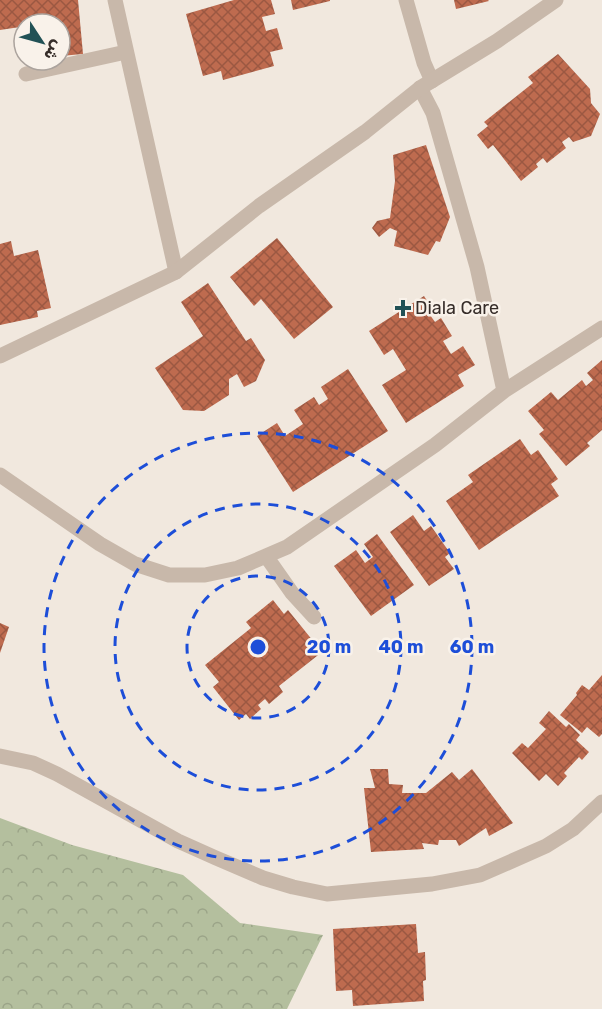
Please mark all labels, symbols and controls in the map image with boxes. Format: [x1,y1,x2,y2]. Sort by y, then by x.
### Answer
north arrow [12,12,72,72]
text: ش [40,37,67,64]
place label: Diala Care [415,297,499,319]
marker: Diala Care [396,301,410,315]
text: 20 m [307,636,351,658]
text: 40 m [379,636,423,658]
text: 60 m [450,636,494,658]
centre of rings [248,637,268,657]

